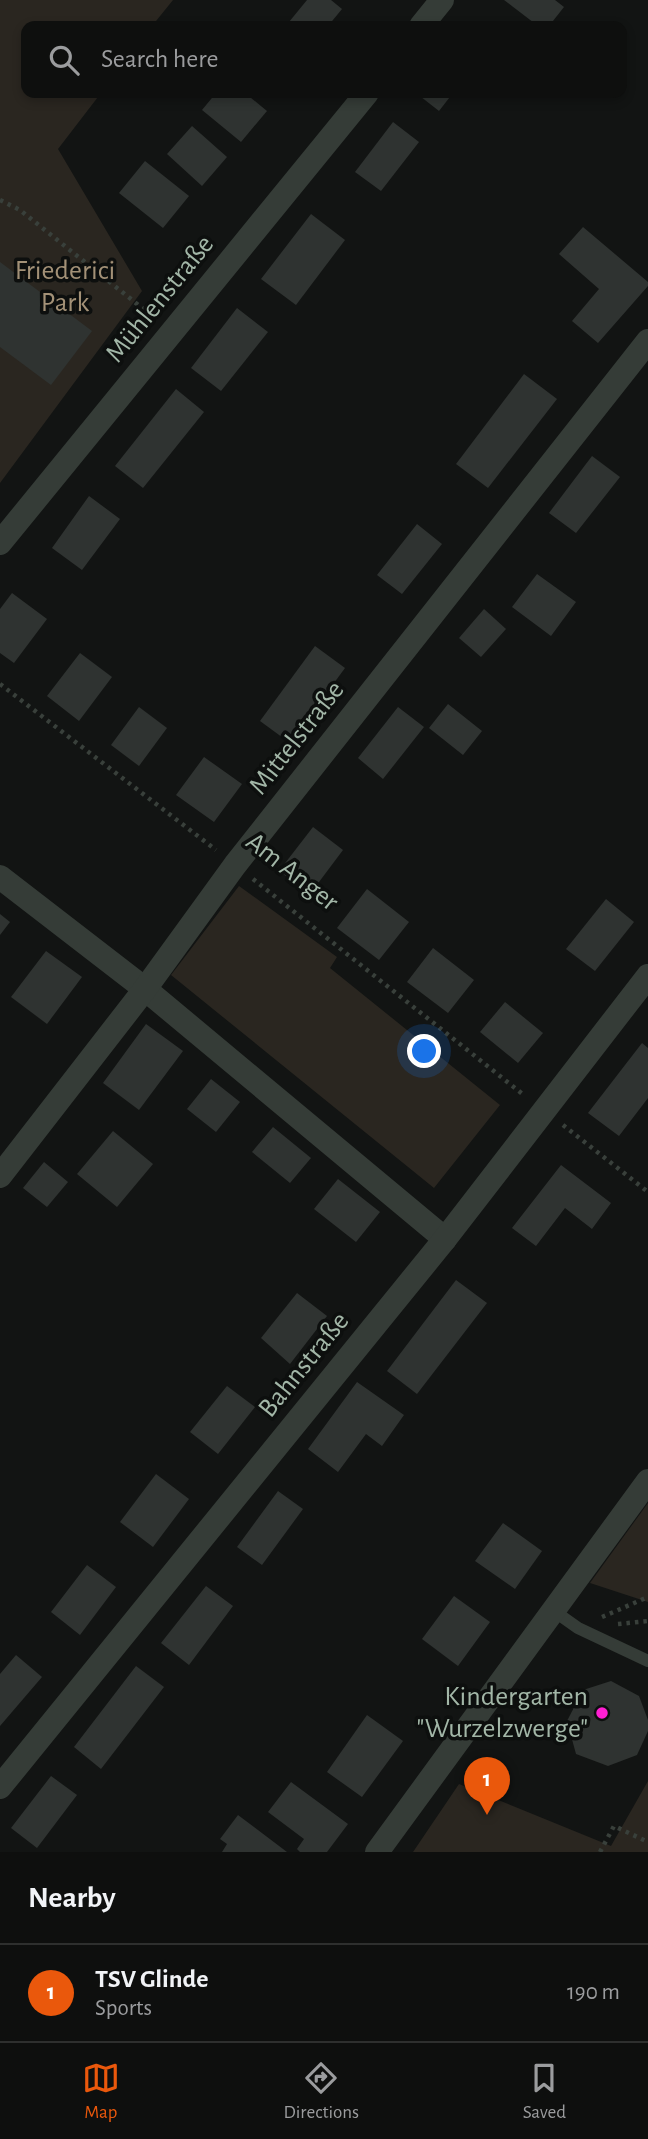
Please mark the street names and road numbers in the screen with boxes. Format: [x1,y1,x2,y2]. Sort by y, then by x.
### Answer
street label: Mühlenstraße [101,230,219,368]
street label: Mittelstraße [244,676,350,800]
street label: Am Anger [240,827,344,917]
street label: Bahnstraße [253,1307,355,1423]

